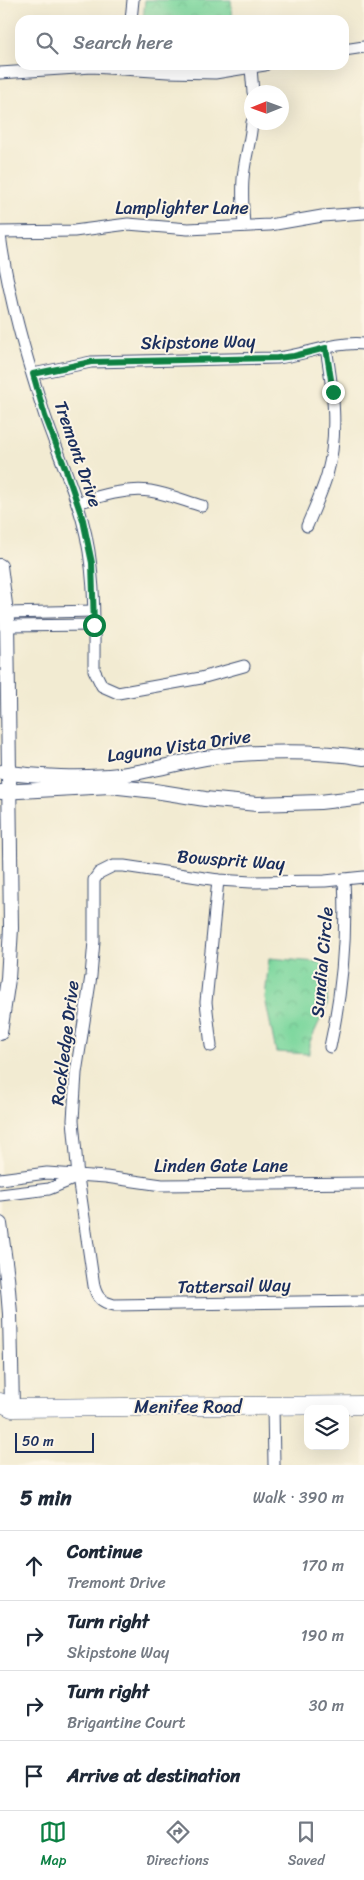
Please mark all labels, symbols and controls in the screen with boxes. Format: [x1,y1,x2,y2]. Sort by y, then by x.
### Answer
search box [15,15,349,70]
text: Search here [73,26,173,59]
icon: search [33,29,61,57]
north arrow [244,85,289,130]
street label: Lamplighter Lane [115,192,249,224]
street label: Skipstone Way [140,325,257,359]
route end [322,381,345,404]
street label: Tremont Drive [45,396,111,512]
route start [83,614,106,637]
street label: Laguna Vista Drive [105,720,253,772]
street label: Bowsprit Way [176,840,287,880]
street label: Sundial Circle [301,905,343,1019]
street label: Rockledge Drive [41,979,89,1107]
street label: Linden Gate Lane [154,1150,288,1182]
street label: Tattersail Way [177,1269,292,1303]
street label: Menifee Road [134,1391,243,1423]
map controls [304,1405,349,1450]
button: layers [304,1405,349,1450]
text: 50 m [22,1429,54,1454]
scale bar [15,1430,94,1453]
text: 5 min [20,1479,72,1517]
text: Walk · 390 m [253,1483,344,1512]
text: Continue [67,1535,143,1568]
text: 170 m [301,1551,344,1580]
icon: ahead [20,1552,48,1580]
text: Tremont Drive [67,1568,166,1597]
text: Turn right [67,1605,149,1638]
text: 190 m [301,1621,344,1650]
icon: right [20,1622,48,1650]
text: Skipstone Way [67,1638,169,1667]
text: Turn right [67,1675,149,1708]
text: 30 m [309,1691,344,1720]
icon: right [20,1692,48,1720]
text: Brigantine Court [67,1708,186,1737]
text: Arrive at destination [67,1759,240,1792]
icon: arrive [20,1762,48,1790]
tab: Map [39,1818,67,1873]
tab: Directions [146,1818,209,1873]
tab: Saved [288,1818,325,1873]

